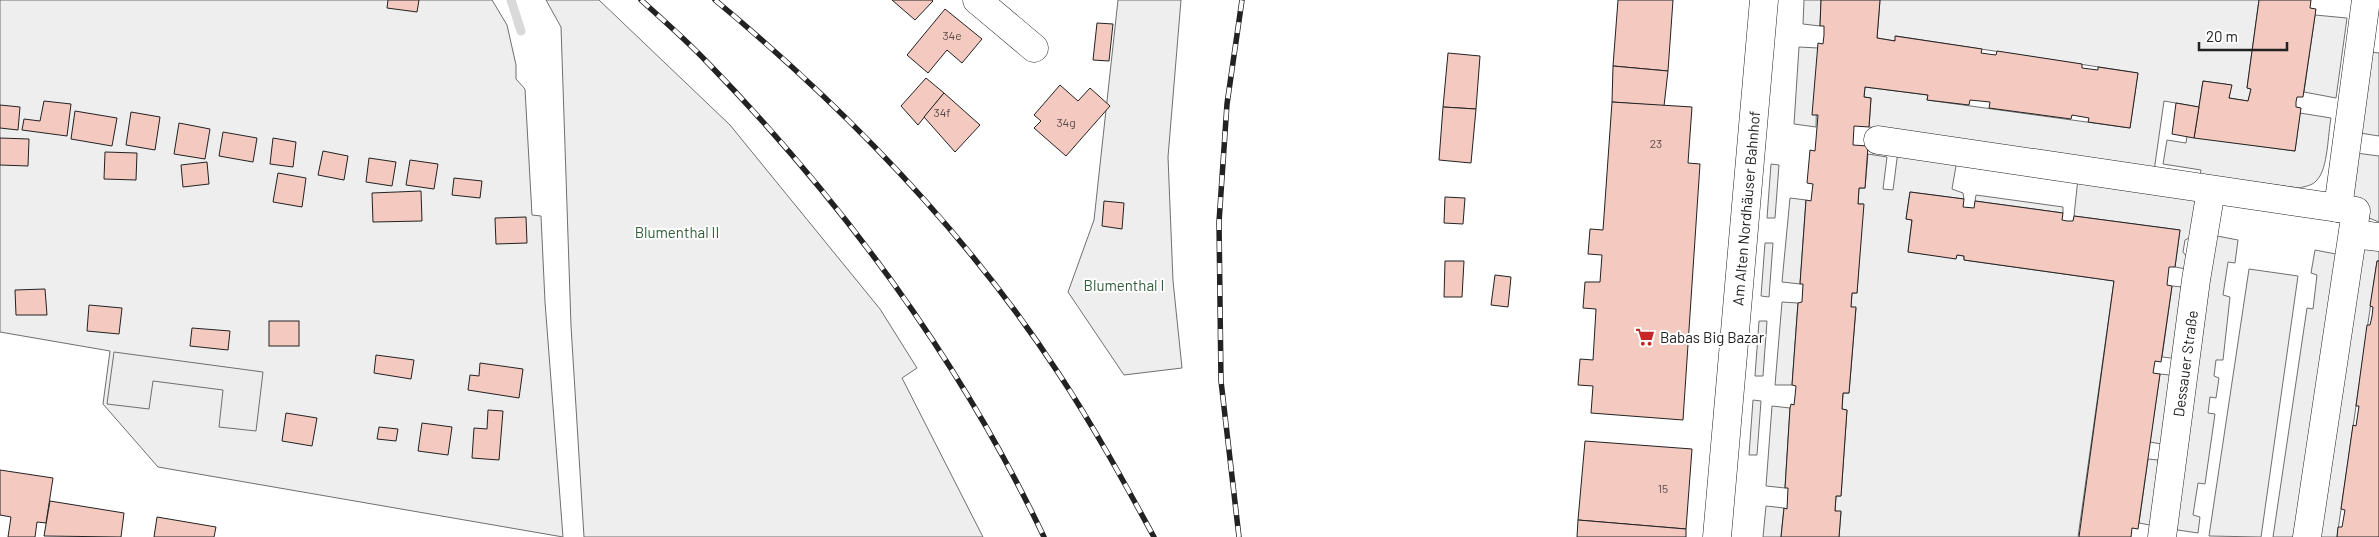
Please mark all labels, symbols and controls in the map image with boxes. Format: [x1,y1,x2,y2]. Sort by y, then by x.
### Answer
scale bar [2199,20,2286,52]
text: 20 m [2206,27,2238,45]
house number: 34e [942,28,962,42]
house number: 34f [933,105,951,119]
street label: Am Alten Nordhäuser Bahnhof [1728,110,1763,306]
house number: 34g [1056,115,1076,129]
house number: 23 [1650,136,1662,150]
park label: Blumenthal II [635,223,719,241]
park label: Blumenthal I [1084,276,1164,294]
street label: Dessauer Straße [2169,309,2201,418]
supermarket icon: Babas Big Bazar [1634,326,1656,348]
place label: Babas Big Bazar [1660,328,1765,346]
house number: 15 [1658,481,1668,495]

